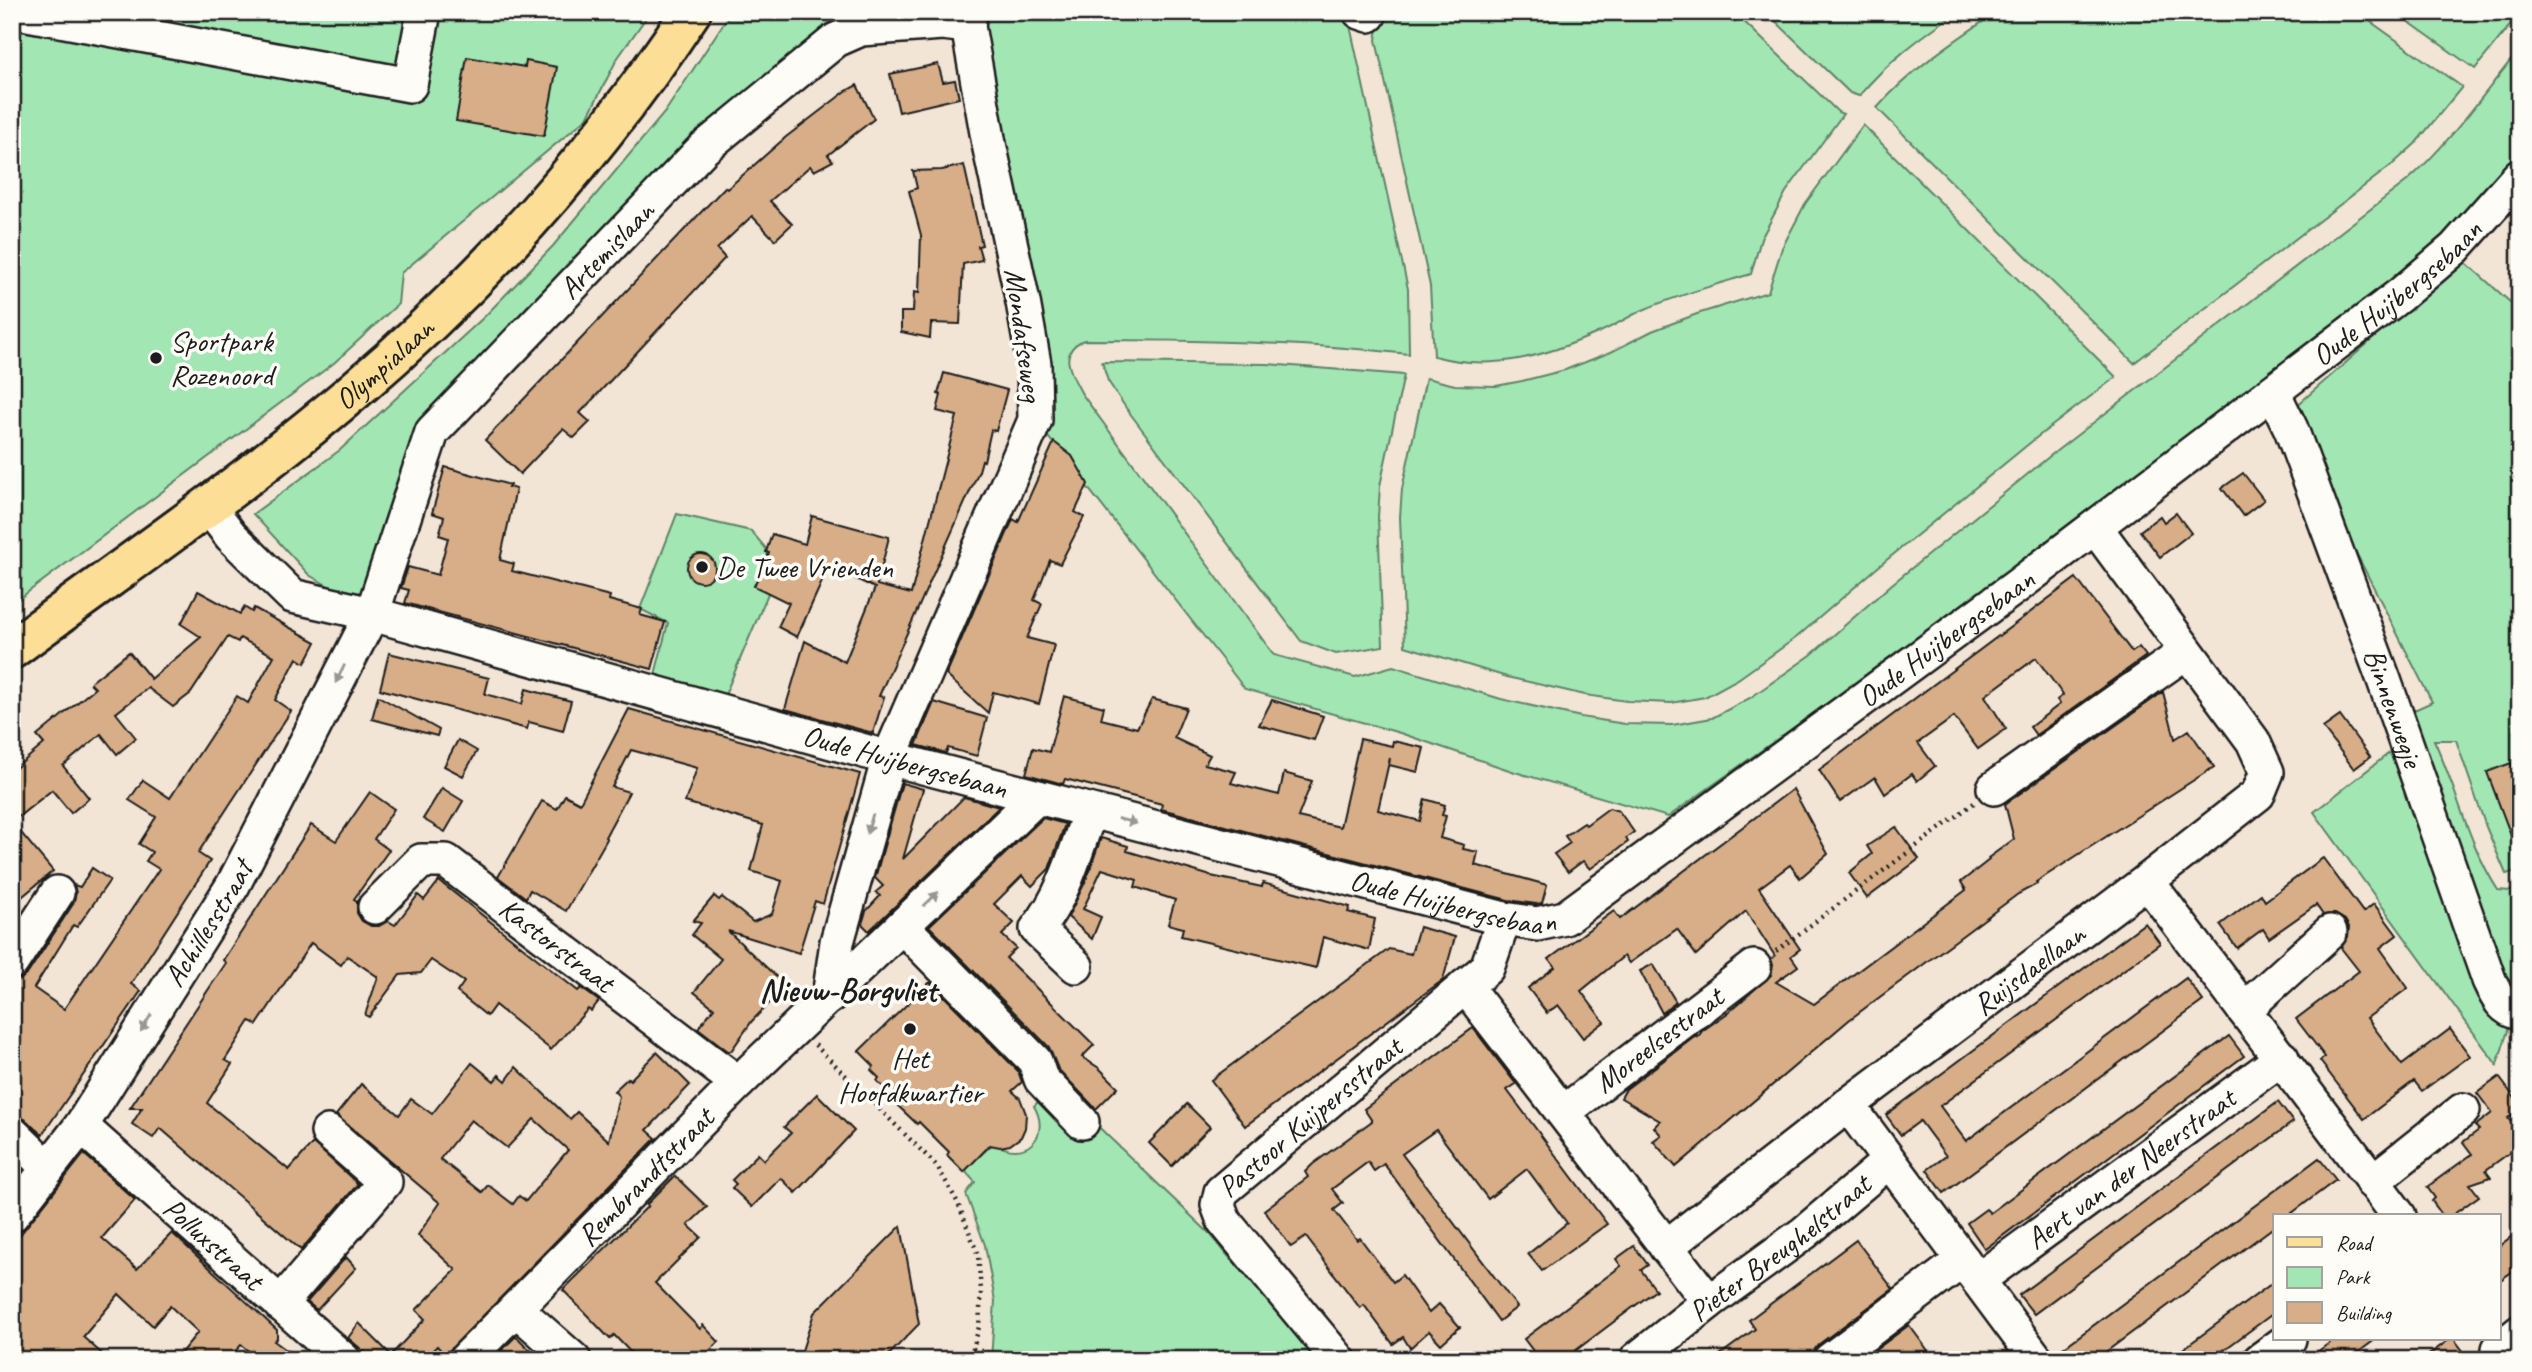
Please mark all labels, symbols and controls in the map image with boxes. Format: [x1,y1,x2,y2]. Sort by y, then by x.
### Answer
street label: Artemislaan [551,192,663,307]
street label: Oude Huijbergsebaan [2304,211,2491,374]
street label: Mondafseweg [996,266,1052,406]
street label: Olympialaan [327,309,443,418]
place label: Sportpark Rozenoord [170,322,277,394]
marker: Sportpark Rozenoord [148,350,164,366]
place label: De Twee Vrienden [716,548,894,586]
marker: De Twee Vrienden [694,559,710,575]
street label: Oude Huijbergsebaan [1850,560,2043,716]
street label: Binnenwegje [2355,643,2433,774]
one-way arrow [335,665,347,685]
street label: Oude Huijbergsebaan [799,716,1012,807]
one-way arrow [865,814,875,835]
one-way arrow [1116,816,1138,827]
street label: Achillesstraat [155,850,263,993]
street label: Oude Huijbergsebaan [1346,861,1560,944]
street label: Kastorstraat [491,889,624,1003]
one-way arrow [922,891,939,907]
street label: Ruijsdaellaan [1965,914,2094,1024]
district label: Nieuw-Borgvliet [760,969,941,1011]
street label: Moreelsestraat [1586,976,1733,1101]
one-way arrow [140,1013,153,1032]
marker: Het Hoofdkwartier [902,1021,918,1037]
street label: Pastoor Kuijpersstraat [1210,1027,1412,1206]
place label: Het Hoofdkwartier [838,1039,985,1111]
street label: Aert van der Neerstraat [2018,1078,2245,1258]
street label: Rembrandtstraat [569,1097,724,1254]
street label: Pieter Breughelstraat [1681,1164,1881,1330]
street label: Polluxstraat [155,1189,274,1300]
legend [2273,1214,2500,1340]
text: Road [2336,1230,2375,1256]
text: Park [2336,1264,2371,1290]
text: Building [2336,1300,2393,1326]

